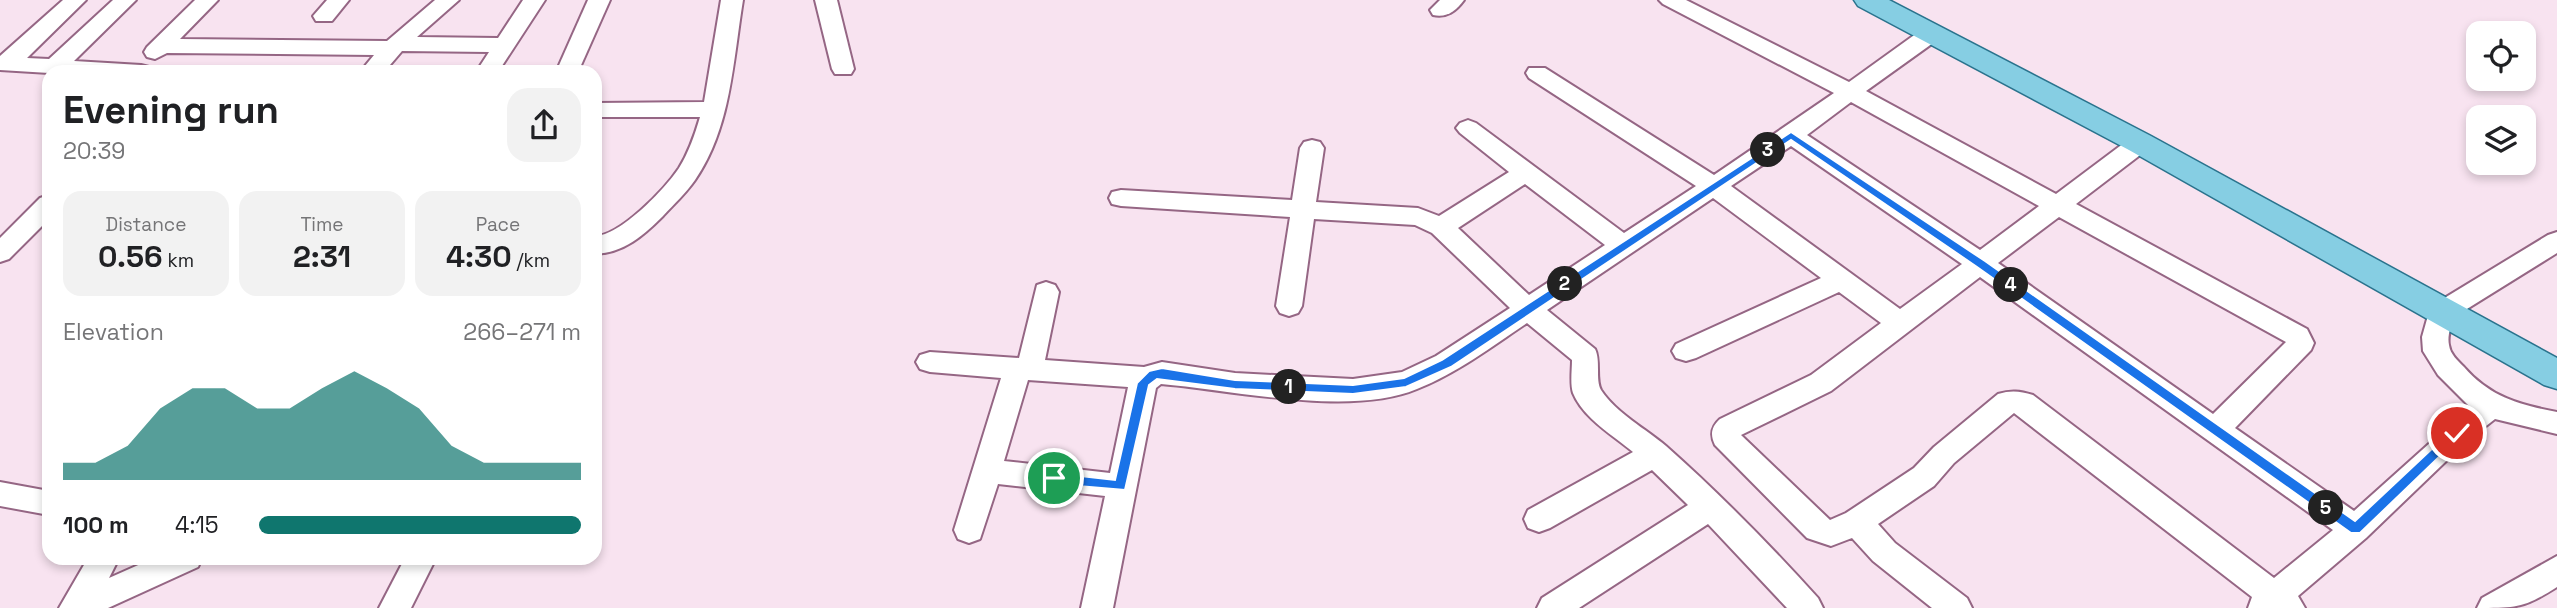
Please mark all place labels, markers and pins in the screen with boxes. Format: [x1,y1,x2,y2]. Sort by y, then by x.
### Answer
pin: 3 [1750,132,1786,168]
pin: 2 [1548,266,1582,302]
pin: 4 [1994,268,2028,302]
pin: 1 [1272,370,1306,404]
pin [2427,403,2487,463]
pin [1024,448,1084,508]
pin: 5 [2308,490,2344,526]

